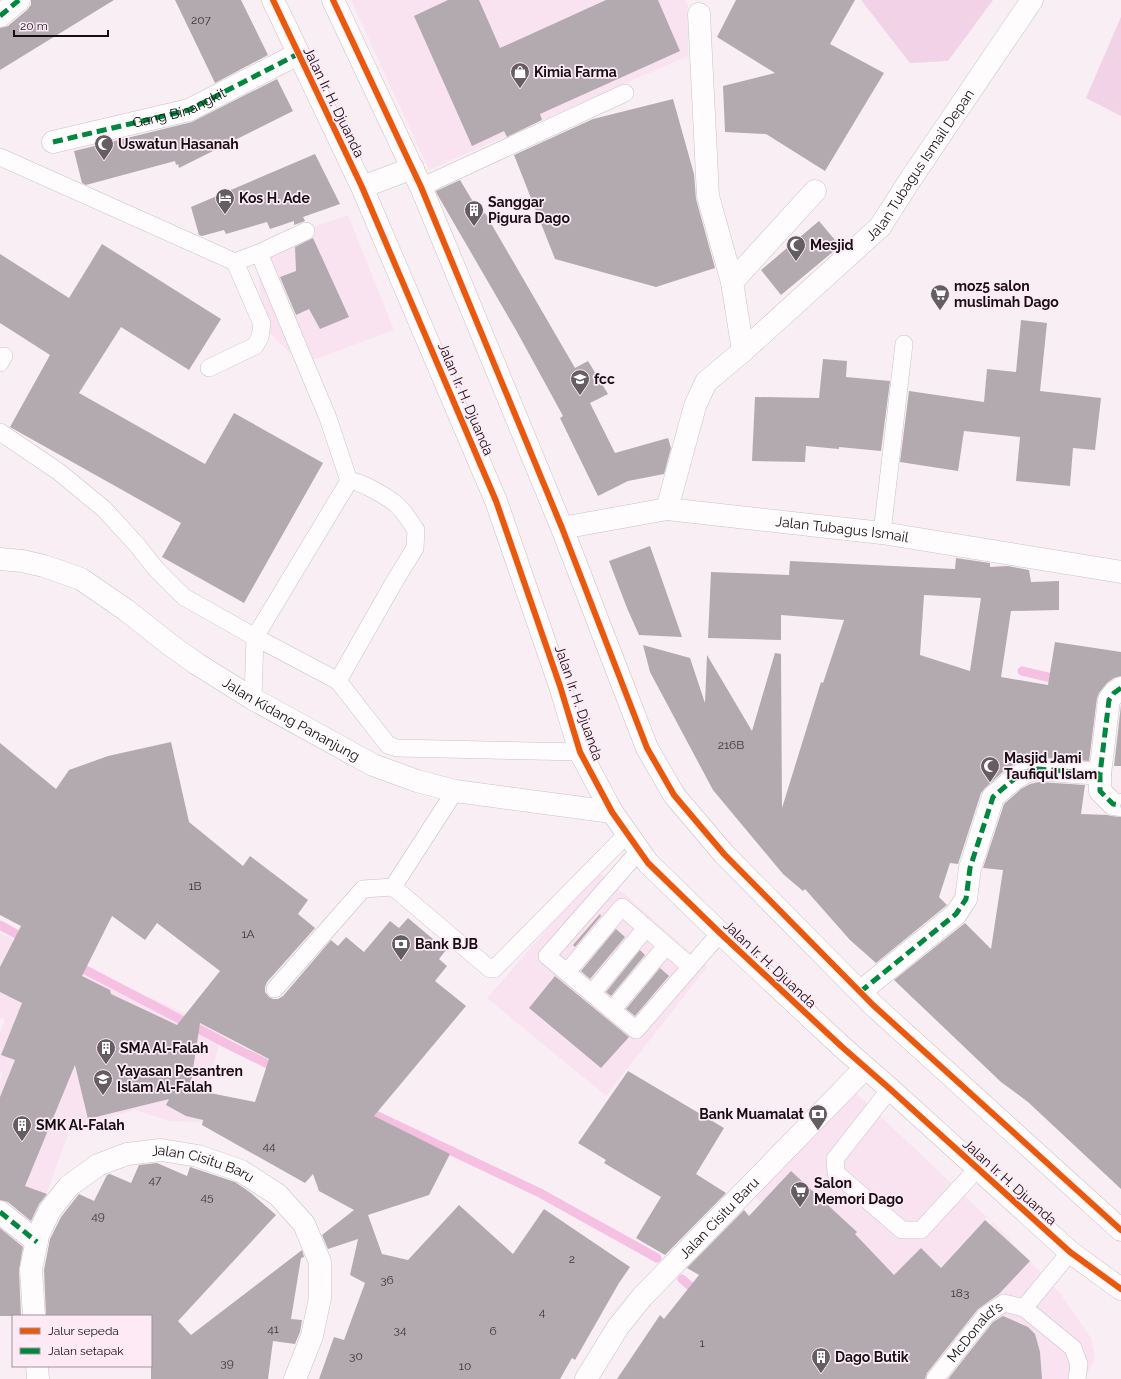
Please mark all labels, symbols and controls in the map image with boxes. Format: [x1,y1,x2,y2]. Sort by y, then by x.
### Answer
scale bar [14,12,108,38]
house number: 207 [191,13,212,27]
text: 20 m [20,19,48,33]
street label: Jalan Ir. H. Djuanda [300,44,368,160]
shop icon: Kimia Farma [509,61,531,89]
place label: Kimia Farma [534,64,617,80]
street label: Gang Binangkit [131,84,229,131]
street label: Jalan Tubagus Ismail Depan [863,86,977,244]
mosque icon: Uswatun Hasanah [93,133,115,161]
place label: Uswatun Hasanah [118,136,239,152]
hotel icon: Kos H. Ade [214,187,236,215]
place label: Kos H. Ade [239,190,310,206]
place label: Sanggar Pigura Dago [488,194,570,226]
building icon: Sanggar Pigura Dago [463,199,485,227]
mosque icon: Mesjid [785,234,807,262]
place label: Mesjid [810,237,854,253]
place label: moz5 salon muslimah Dago [954,278,1059,310]
supermarket icon: moz5 salon muslimah Dago [929,283,951,311]
street label: Jalan Ir. H. Djuanda [435,340,497,458]
school or university icon: fcc [569,368,591,396]
place label: fcc [594,371,615,387]
street label: Jalan Tubagus Ismail [775,513,910,545]
street label: Jalan Ir. H. Djuanda [552,643,606,763]
street label: Jalan Kidang Pananjung [220,674,363,764]
house number: 216B [718,738,744,752]
place label: Masjid Jami Taufiqul Islam [1004,750,1097,782]
mosque icon: Masjid Jami Taufiqul Islam [979,755,1001,783]
house number: 1B [188,879,202,893]
street label: Jalan Ir. H. Djuanda [720,917,820,1011]
house number: 1A [241,927,255,941]
bank icon: Bank BJB [390,933,412,961]
place label: Bank BJB [415,936,479,952]
building icon: SMA Al-Falah [95,1037,117,1065]
place label: SMA Al-Falah [120,1040,209,1056]
place label: Yayasan Pesantren Islam Al-Falah [117,1063,243,1095]
school or university icon: Yayasan Pesantren Islam Al-Falah [92,1068,114,1096]
bank icon: Bank Muamalat [807,1103,829,1131]
place label: Bank Muamalat [699,1106,805,1122]
building icon: SMK Al-Falah [11,1114,33,1142]
place label: SMK Al-Falah [36,1117,125,1133]
street label: Jalan Ir. H. Djuanda [960,1136,1060,1228]
house number: 44 [262,1139,276,1153]
street label: Jalan Cisitu Baru [151,1142,257,1185]
house number: 47 [149,1173,162,1187]
street label: Jalan Cisitu Baru [676,1174,762,1262]
place label: Salon Memori Dago [814,1175,904,1207]
supermarket icon: Salon Memori Dago [789,1180,811,1208]
house number: 45 [200,1190,214,1204]
house number: 49 [91,1209,105,1223]
house number: 2 [569,1252,575,1266]
house number: 36 [380,1273,394,1287]
house number: 183 [951,1286,969,1300]
street label: McDonald's [944,1298,1006,1365]
house number: 4 [539,1305,546,1319]
legend [12,1315,152,1367]
house number: 41 [267,1322,279,1336]
house number: 34 [394,1323,407,1337]
text: Jalur sepeda [48,1324,119,1338]
house number: 6 [489,1324,497,1338]
house number: 1 [699,1336,705,1350]
text: Jalan setapak [48,1344,124,1358]
building icon: Dago Butik [810,1346,832,1374]
house number: 30 [349,1349,363,1363]
place label: Dago Butik [835,1349,909,1365]
house number: 39 [220,1356,234,1370]
house number: 10 [459,1359,471,1373]

